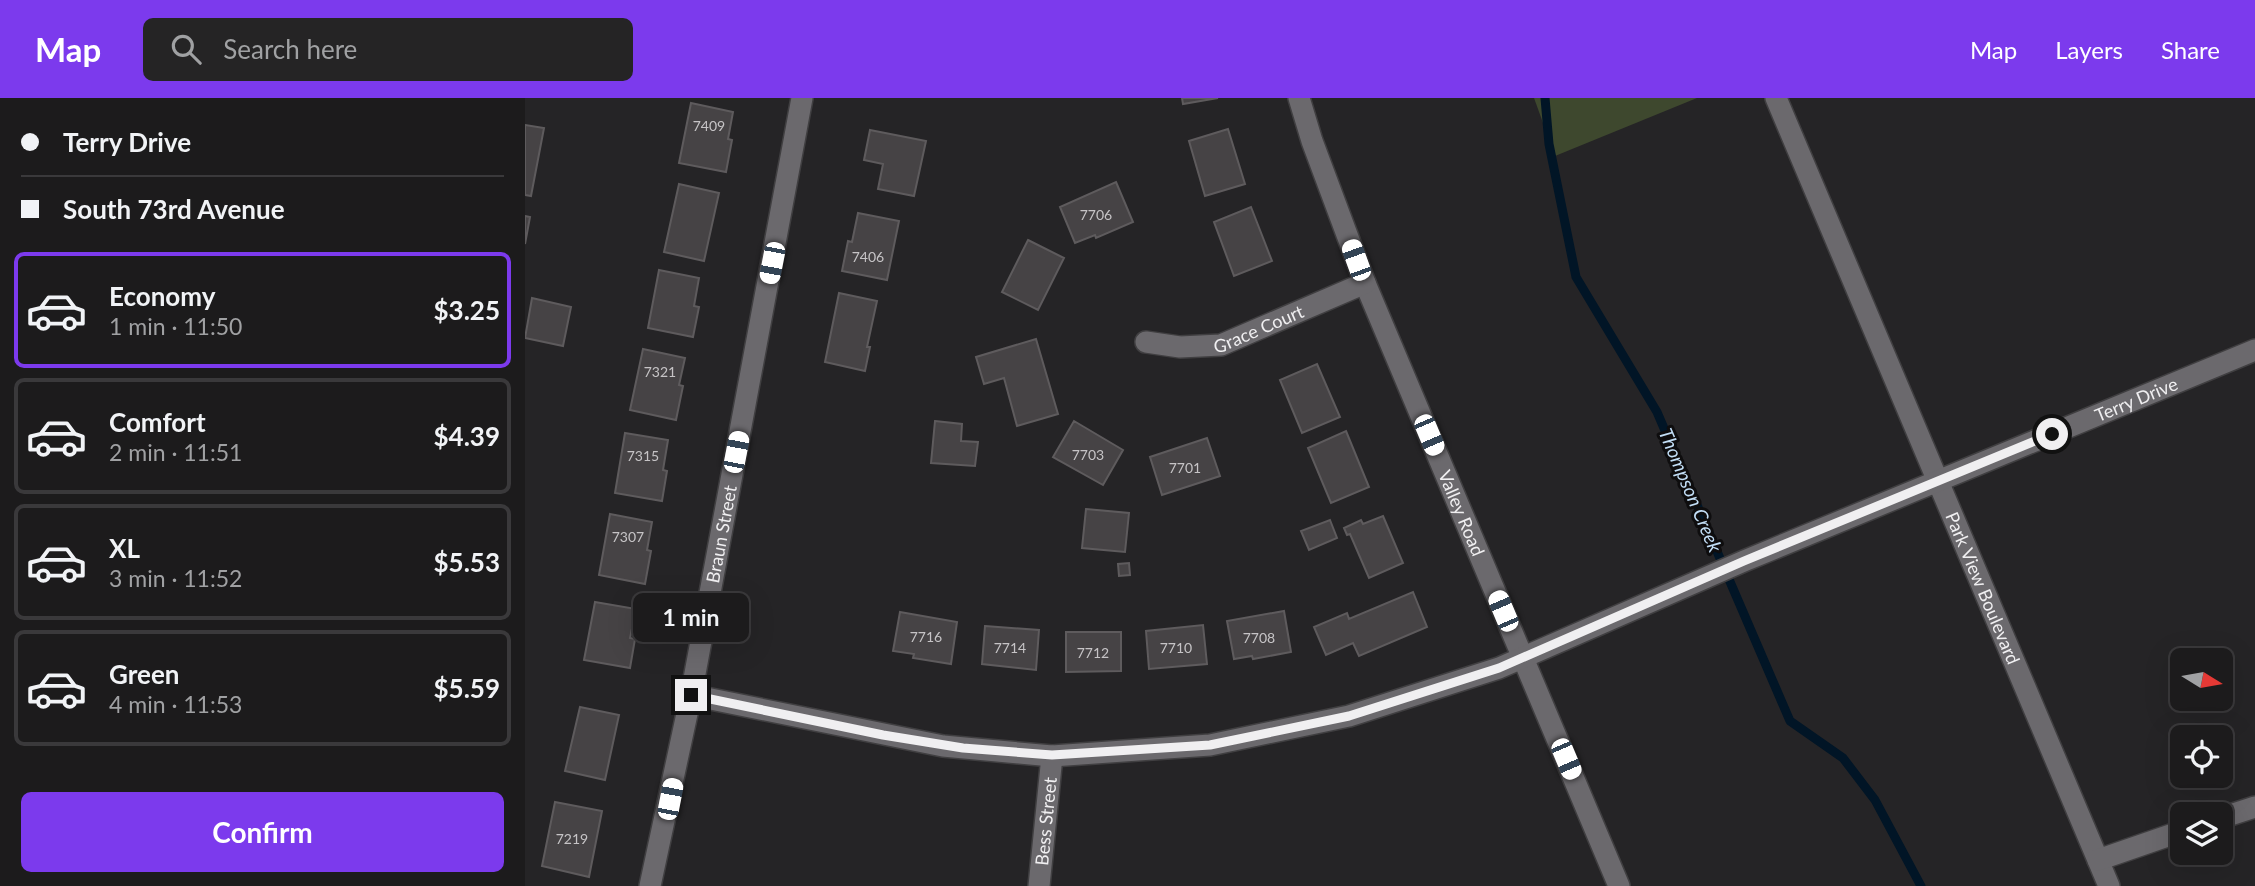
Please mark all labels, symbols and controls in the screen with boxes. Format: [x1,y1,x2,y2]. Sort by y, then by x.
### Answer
search box [143,18,633,81]
text: Map [35,29,101,69]
icon: search [167,30,205,68]
text: Search here [223,33,357,65]
text: Map [1970,35,2017,64]
text: Layers [2055,35,2123,64]
text: Share [2161,35,2220,64]
house number: 7409 [693,117,725,134]
text: Terry Drive [63,126,191,158]
text: South 73rd Avenue [63,193,285,225]
house number: 7706 [1080,206,1112,223]
car [1339,237,1374,283]
car [758,240,787,286]
house number: 7406 [852,248,884,265]
icon: car [25,279,88,342]
text: Economy [109,280,215,312]
text: $3.25 [434,294,500,326]
street label: Grace Court [1213,300,1307,356]
text: 1 min · 11:50 [109,312,242,340]
house number: 7321 [644,363,676,380]
street label: Terry Drive [2091,372,2181,426]
icon: car [25,405,88,468]
text: Comfort [109,406,206,438]
car [1412,412,1447,458]
route start [2036,418,2068,450]
text: $4.39 [434,420,500,452]
water label: Thompson Creek [1655,425,1728,556]
car [722,429,751,475]
text: 2 min · 11:51 [109,438,242,466]
house number: 7703 [1072,446,1104,463]
house number: 7315 [627,447,659,464]
house number: 7701 [1169,459,1201,476]
street label: Valley Road [1434,467,1490,559]
street label: Braun Street [701,483,741,585]
street label: Park View Boulevard [1941,509,2025,667]
house number: 7307 [612,528,644,545]
icon: car [25,531,88,594]
text: XL [109,532,140,564]
text: $5.53 [434,546,500,578]
text: 3 min · 11:52 [109,564,242,592]
car [1486,588,1521,634]
callout: 1 min [633,594,749,642]
text: 1 min [662,603,720,631]
house number: 7716 [910,628,942,645]
house number: 7708 [1243,629,1275,646]
house number: 7714 [994,639,1026,656]
house number: 7710 [1160,639,1192,656]
house number: 7712 [1077,644,1109,661]
north arrow [2170,648,2233,710]
map controls [2170,648,2233,865]
icon: car [25,657,88,720]
text: Green [109,658,179,690]
text: $5.59 [434,672,500,704]
route end [675,679,707,711]
text: 4 min · 11:53 [109,690,242,718]
button: locate [2170,725,2233,788]
car [1549,736,1584,782]
car [656,776,685,822]
street label: Bess Street [1030,776,1061,867]
button: Confirm [21,792,504,872]
button: layers [2170,802,2233,865]
house number: 7219 [556,830,588,847]

